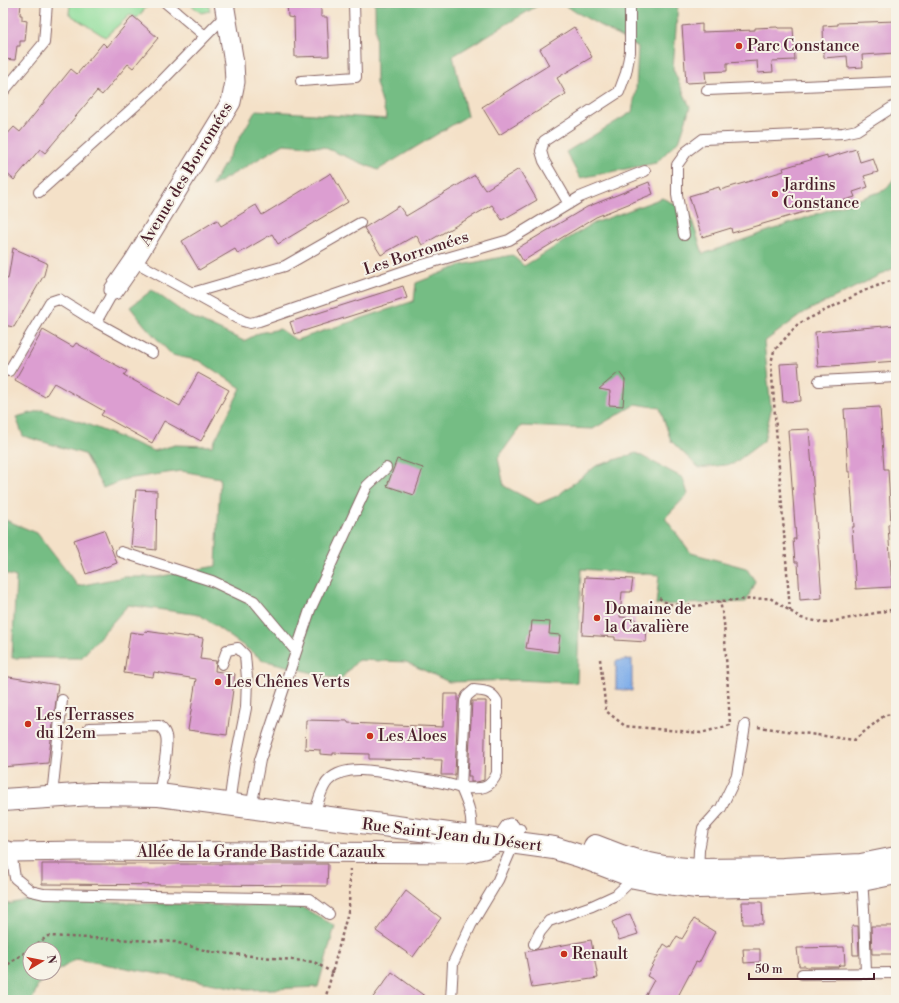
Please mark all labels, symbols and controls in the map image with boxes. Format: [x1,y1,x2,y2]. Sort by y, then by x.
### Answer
place label: Parc Constance [747,36,860,56]
marker: Parc Constance [734,41,744,51]
street label: Avenue des Borromées [135,99,237,250]
place label: Jardins Constance [782,175,859,213]
marker: Jardins Constance [770,189,780,199]
street label: Les Borromées [361,227,471,279]
place label: Domaine de la Cavalière [605,599,692,637]
marker: Domaine de la Cavalière [592,613,602,623]
place label: Les Chênes Verts [226,672,350,692]
marker: Les Chênes Verts [213,677,223,687]
place label: Les Terrasses du 12em [36,705,134,743]
marker: Les Terrasses du 12em [23,719,33,729]
place label: Les Aloes [378,726,447,746]
marker: Les Aloes [365,731,375,741]
street label: Rue Saint-Jean du Désert [361,814,543,856]
street label: Allée de la Grande Bastide Cazaulx [136,842,386,862]
north arrow [22,941,62,981]
place label: Renault [572,944,628,964]
marker: Renault [559,949,569,959]
text: N [43,954,59,965]
scale bar [749,955,874,981]
text: 50 m [755,962,783,977]

